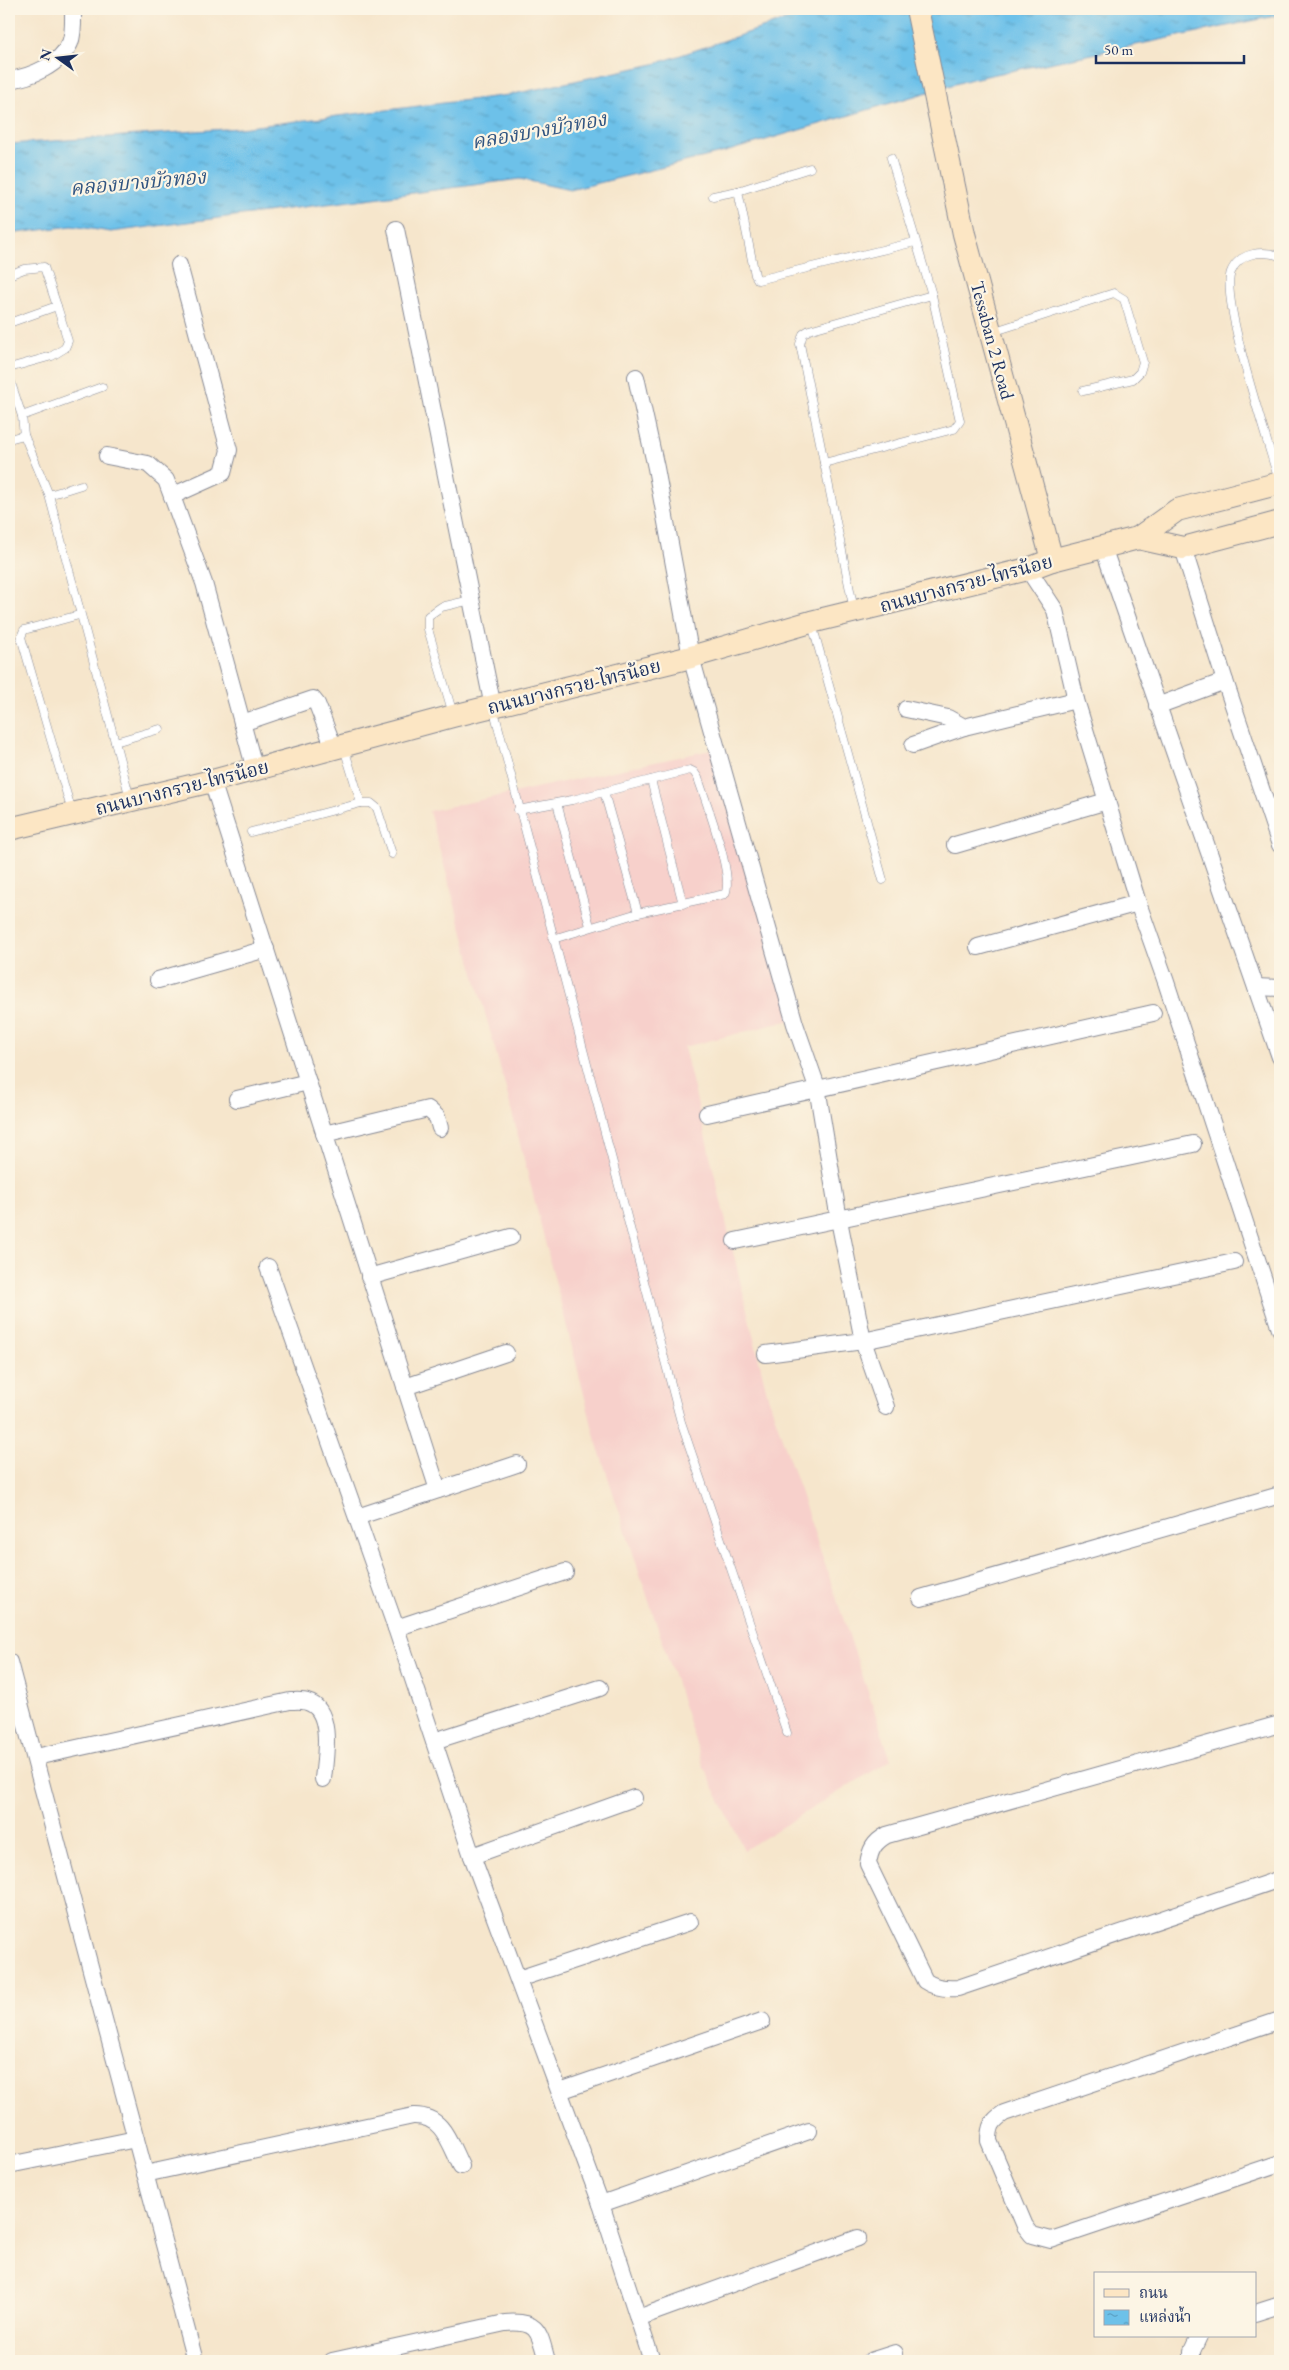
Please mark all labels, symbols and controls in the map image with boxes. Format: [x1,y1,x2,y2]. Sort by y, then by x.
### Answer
north arrow [32,32,82,82]
scale bar [1096,32,1244,64]
text: 50 m [1104,40,1133,59]
text: N [35,46,56,62]
water label: คลองบางบัวทอง [470,105,609,155]
water label: คลองบางบัวทอง [69,163,208,201]
street label: Tessaban 2 Road [965,278,1020,402]
street label: ถนนบางกรวย-ไทรน้อย [877,547,1055,619]
street label: ถนนบางกรวย-ไทรน้อย [484,652,664,720]
street label: ถนนบางกรวย-ไทรน้อย [92,753,272,821]
legend [1094,2272,1256,2338]
text: ถนน [1139,2283,1168,2302]
text: แหล่งน้ำ [1139,2306,1191,2326]

